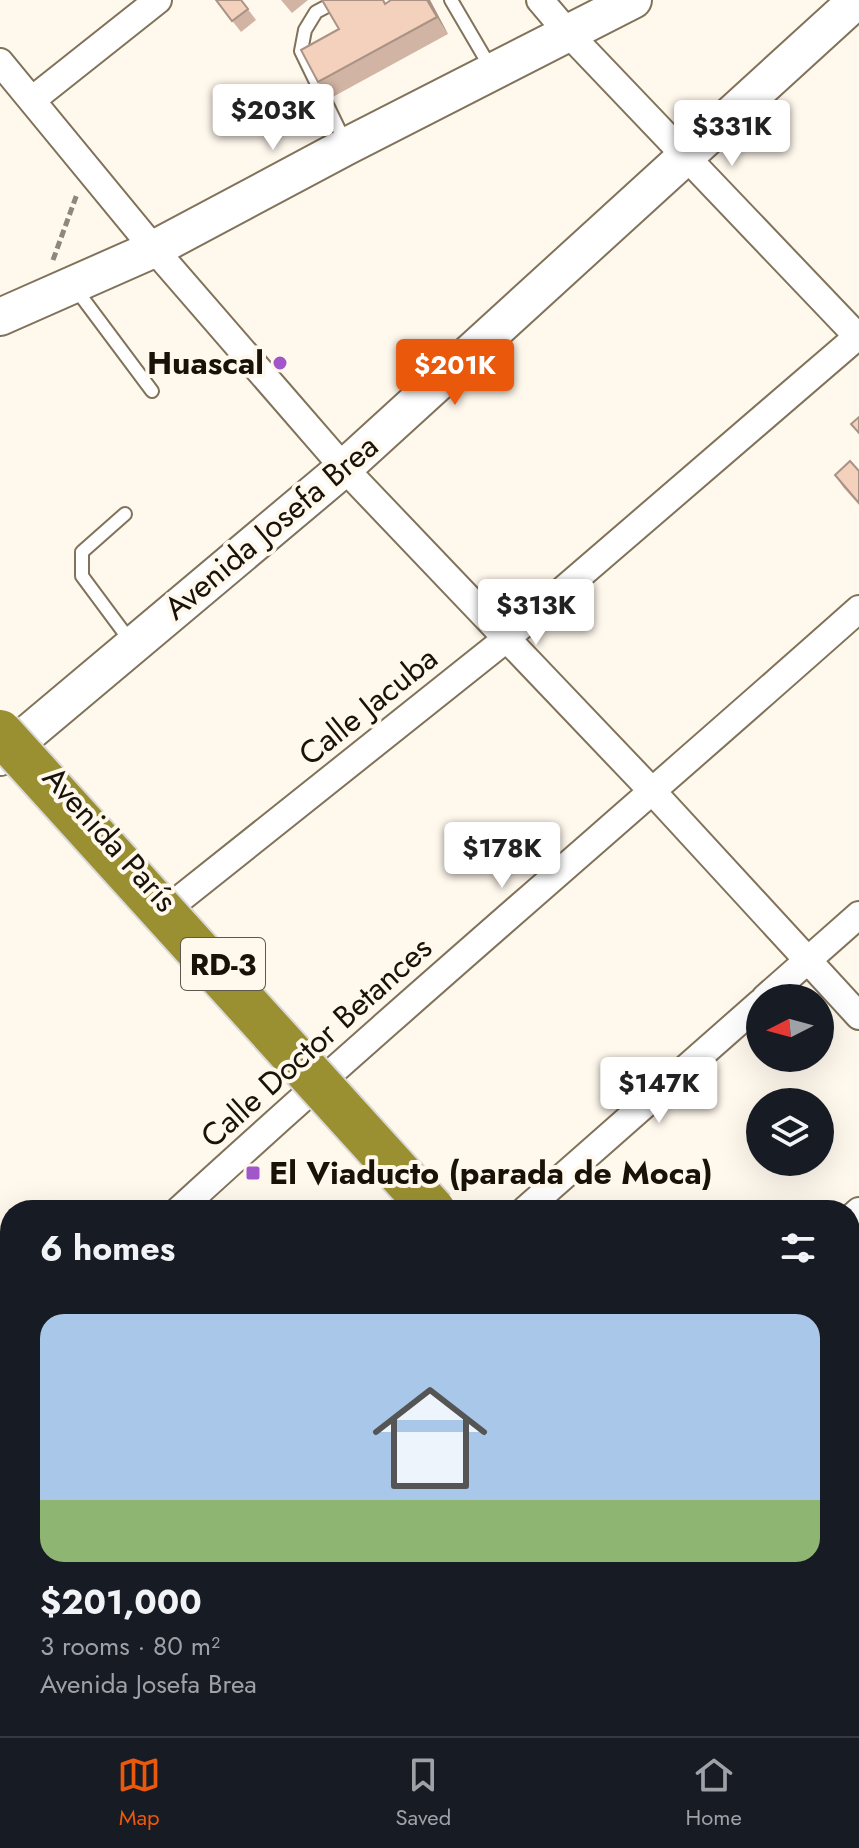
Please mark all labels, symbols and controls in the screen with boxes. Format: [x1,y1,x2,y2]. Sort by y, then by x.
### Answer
pin: $203K [217,84,329,152]
text: $203K [231,91,315,129]
pin: $331K [676,100,788,168]
text: $331K [692,107,772,145]
pin: $201K [399,339,511,407]
place label: Huascal [147,340,264,386]
text: $201K [414,346,496,384]
marker: Huascal [271,354,289,372]
street label: Avenida Josefa Brea [154,424,388,630]
pin: $313K [480,579,592,647]
text: $313K [496,586,576,624]
street label: Calle Jacuba [289,636,447,776]
street label: Avenida París [32,756,188,922]
pin: $178K [446,822,558,890]
text: $178K [462,829,542,867]
street label: Calle Doctor Betances [190,925,442,1159]
road number: RD-3 [181,938,265,990]
north arrow [746,984,834,1072]
map controls [746,984,834,1176]
pin: $147K [603,1057,715,1125]
text: $147K [618,1064,700,1102]
button: layers [746,1088,834,1176]
place label: El Viaducto (parada de Moca) [269,1150,713,1196]
marker: El Viaducto (parada de Moca) [244,1164,262,1182]
text: 6 homes [40,1224,175,1273]
icon: filters [776,1226,820,1270]
icon: home [358,1366,502,1510]
text: $201,000 [40,1578,202,1627]
text: 3 rooms · 80 m² [40,1627,220,1665]
text: Avenida Josefa Brea [40,1665,257,1703]
tab: Map [117,1753,161,1833]
tab: Saved [395,1753,451,1833]
tab: Home [686,1753,742,1833]

